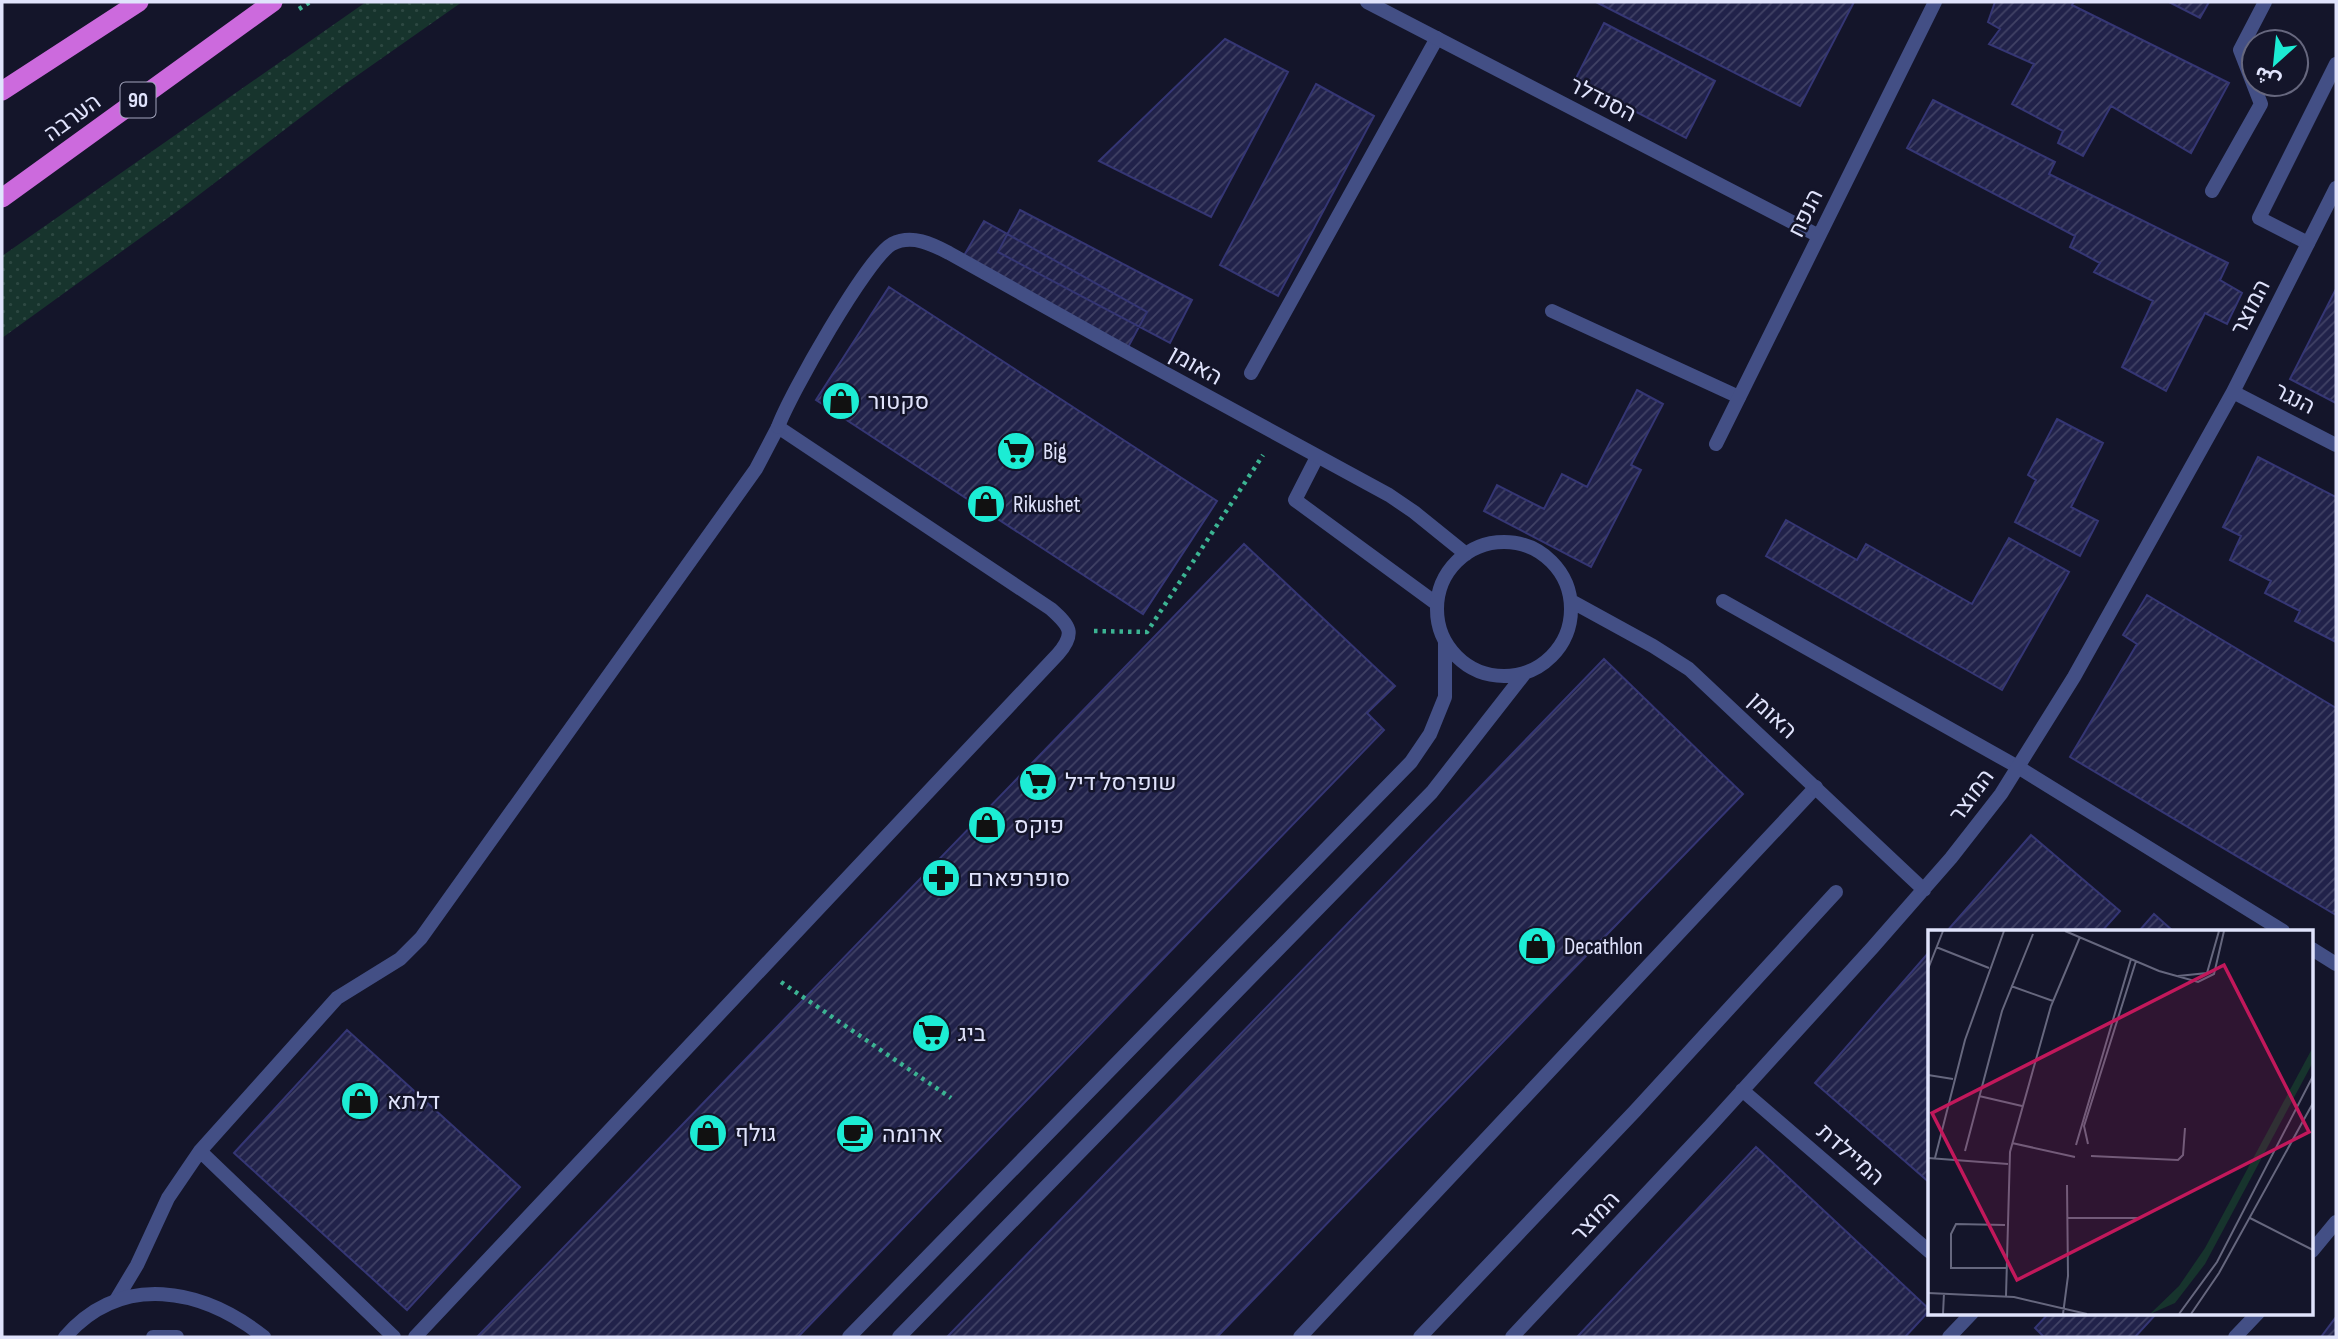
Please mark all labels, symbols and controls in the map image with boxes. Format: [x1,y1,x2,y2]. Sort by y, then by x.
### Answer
north arrow [2240,28,2310,98]
text: ش [2251,61,2285,93]
street label: הסנדלר [1564,71,1641,129]
road number: 90 [120,82,156,118]
street label: הערבה [39,88,107,148]
street label: הנפח [1782,185,1829,242]
street label: המוצר [2225,275,2277,340]
street label: האומן [1164,340,1227,392]
street label: הנגר [2269,377,2320,421]
shop icon: סקטור [820,380,862,422]
place label: סקטור [868,388,929,416]
supermarket icon: Big [995,430,1037,472]
place label: Big [1043,438,1067,466]
shop icon: Rikushet [965,483,1007,525]
place label: Rikushet [1013,491,1081,519]
street label: האומן [1742,686,1802,745]
supermarket icon: שופרסל דיל [1017,761,1059,803]
street label: המוצר [1943,764,2000,828]
place label: שופרסל דיל [1065,769,1177,797]
shop icon: פוקס [966,804,1008,846]
place label: פוקס [1014,812,1064,840]
pharmacy icon: סופרפארם [920,857,962,899]
place label: סופרפארם [968,865,1070,893]
shop icon: Decathlon [1516,925,1558,967]
inset map [1928,930,2314,1314]
place label: Decathlon [1564,933,1643,961]
supermarket icon: ביג [910,1012,952,1054]
place label: ביג [958,1020,986,1048]
shop icon: דלתא [339,1080,381,1122]
place label: דלתא [387,1088,440,1116]
shop icon: גולף [687,1112,729,1154]
cafe icon: ארומה [834,1113,876,1155]
street label: המיילדת [1811,1118,1890,1192]
place label: גולף [735,1120,776,1148]
place label: ארומה [882,1121,943,1149]
street label: המוצר [1565,1186,1626,1248]

